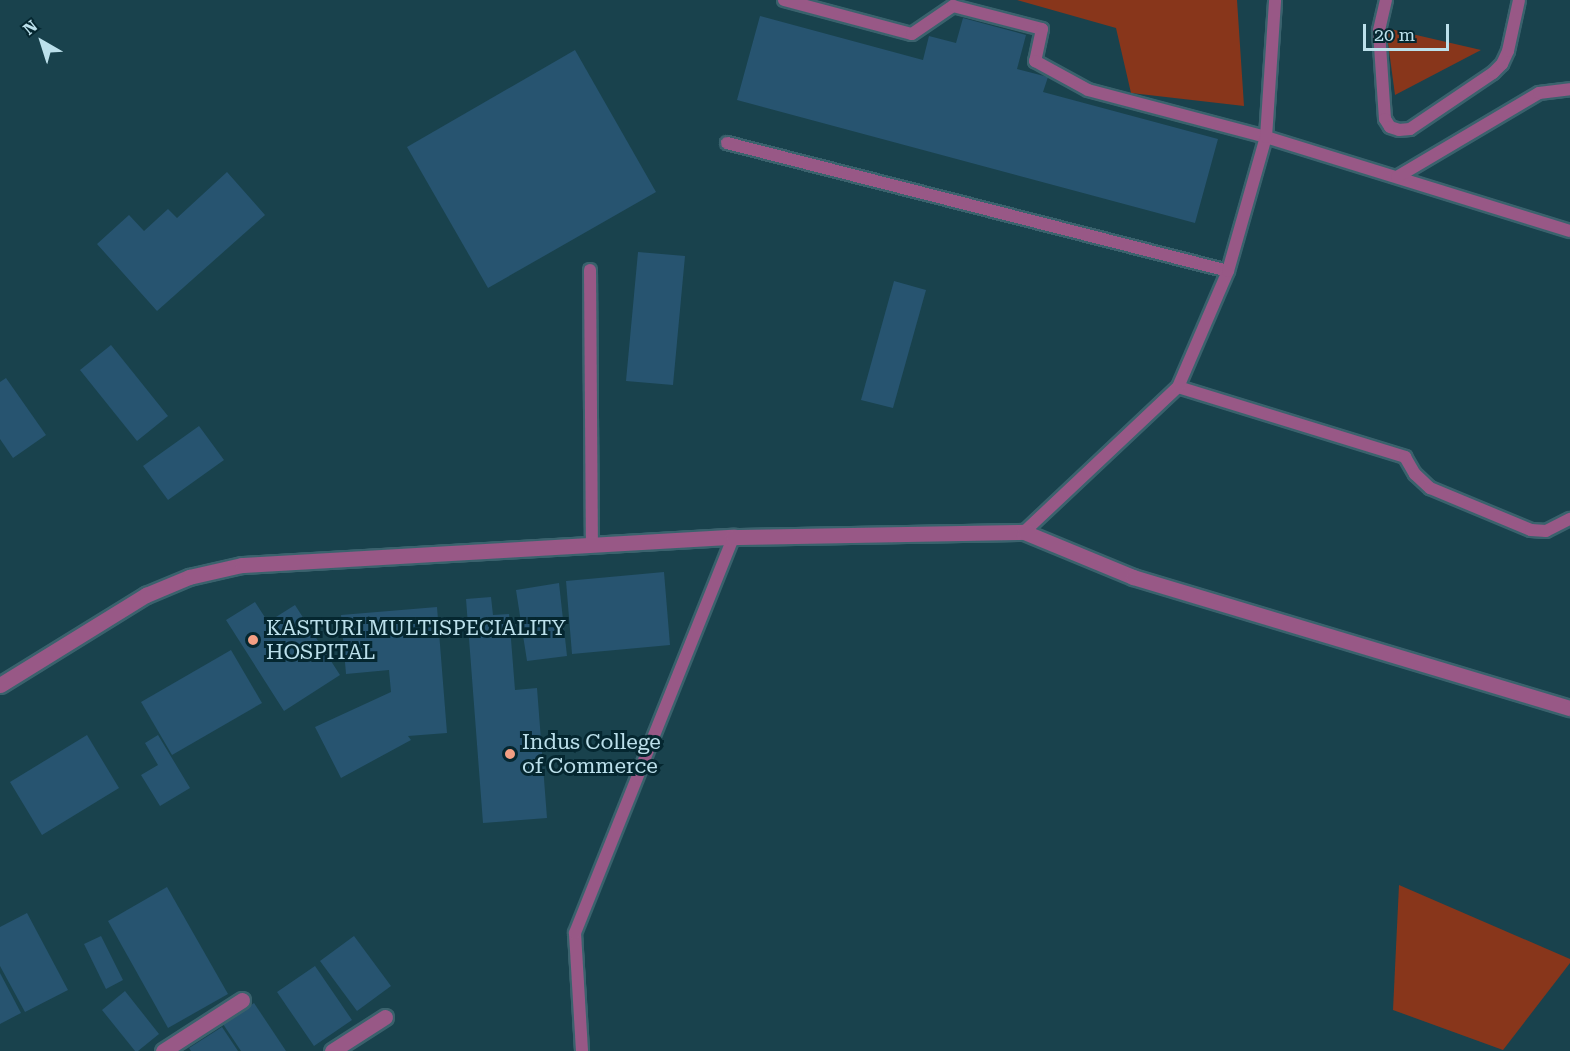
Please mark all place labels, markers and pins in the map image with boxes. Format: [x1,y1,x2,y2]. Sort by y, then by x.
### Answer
place label: KASTURI MULTISPECIALITY HOSPITAL [266,615,566,665]
marker: KASTURI MULTISPECIALITY HOSPITAL [244,631,262,649]
place label: Indus College of Commerce [522,729,661,779]
marker: Indus College of Commerce [503,747,517,761]

